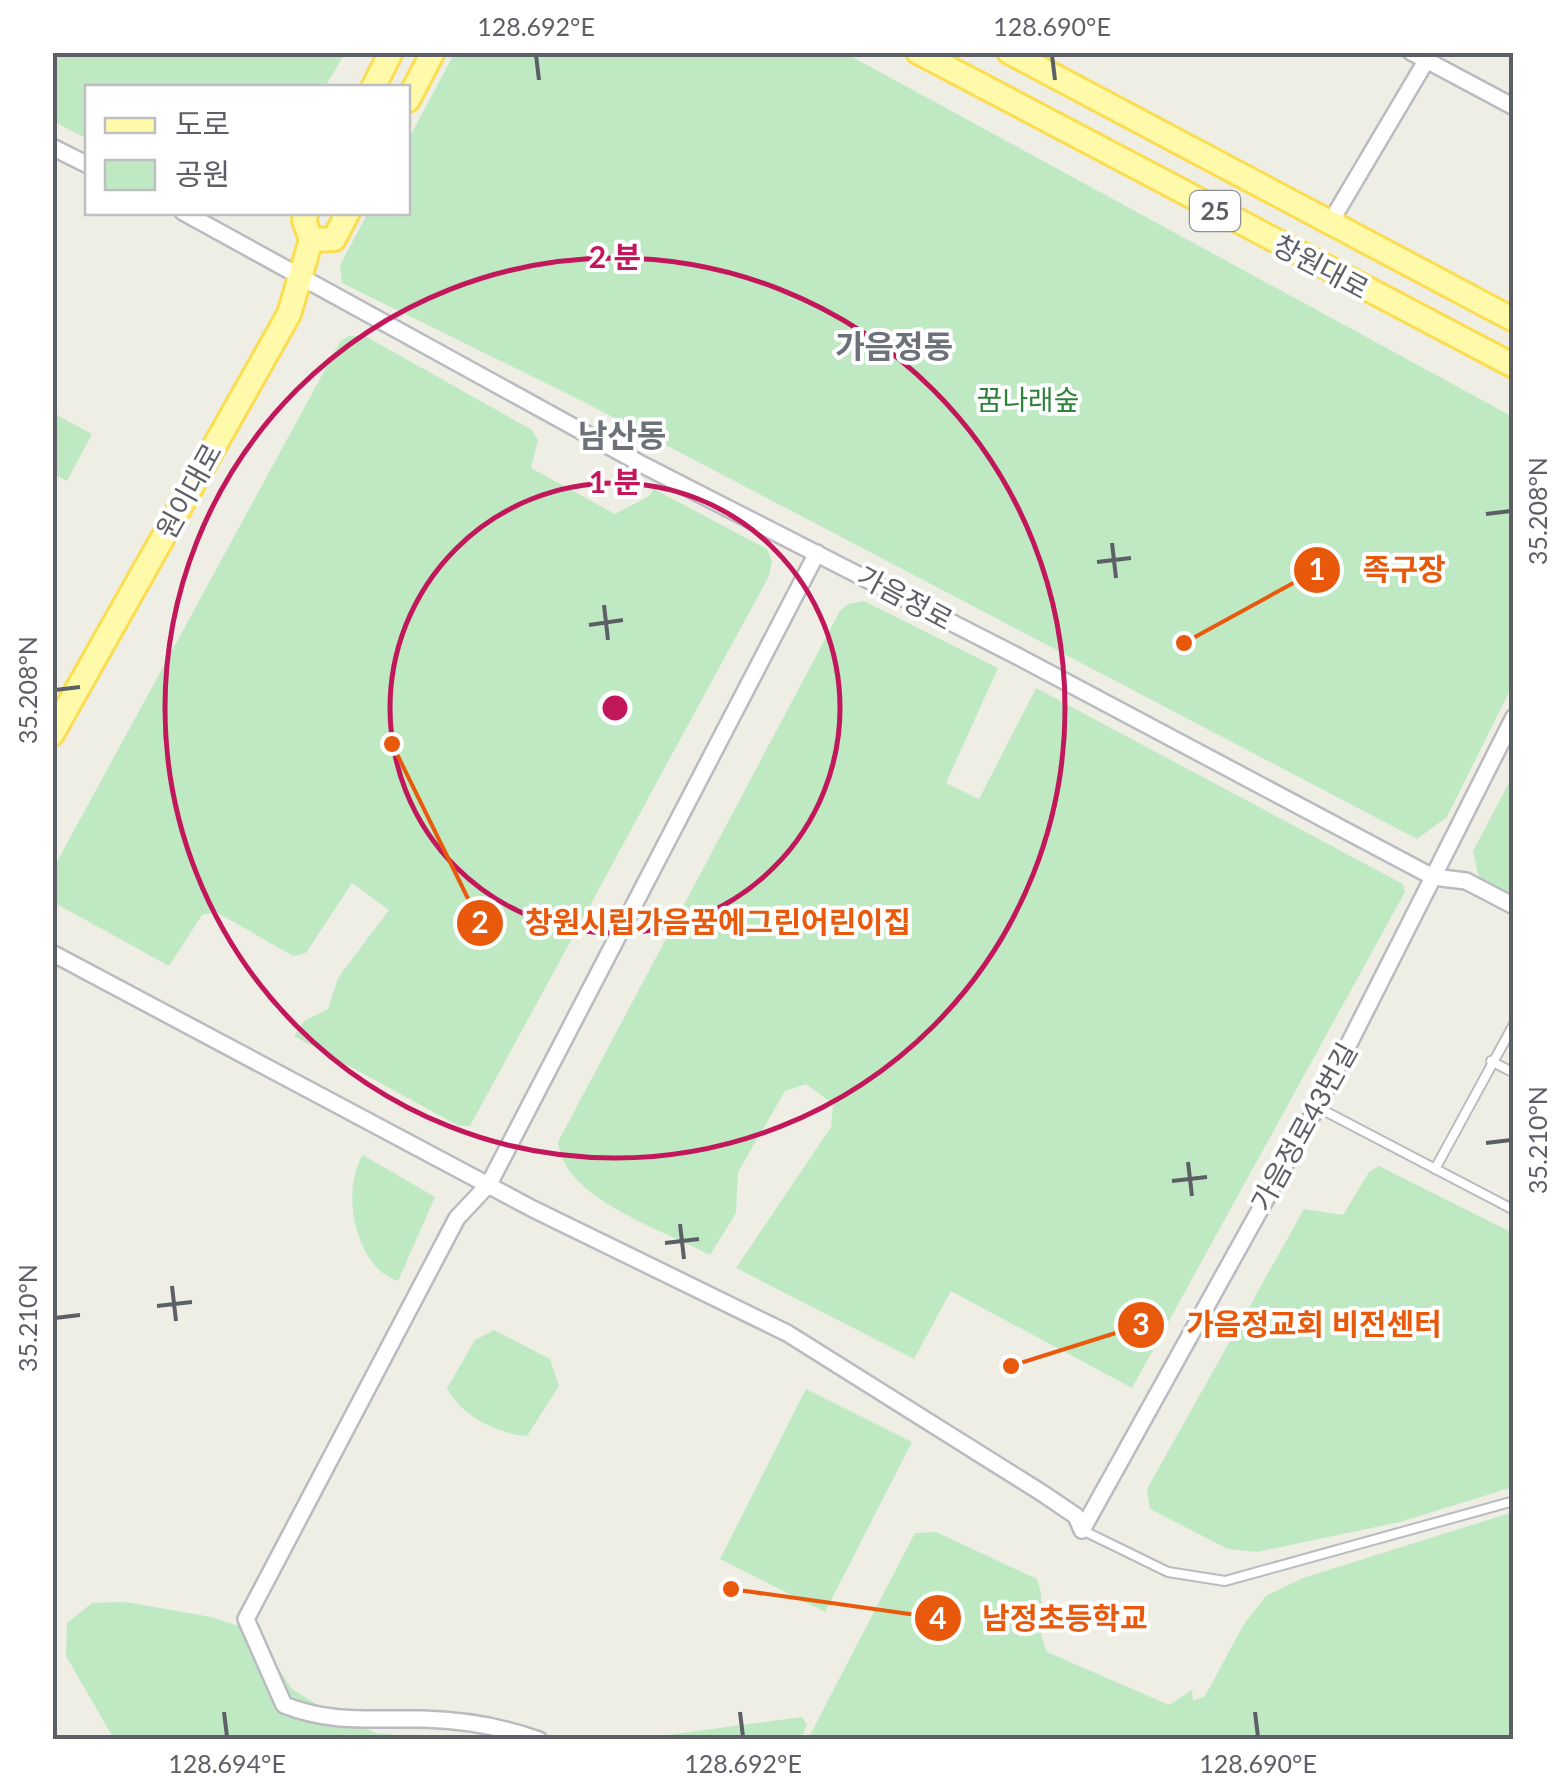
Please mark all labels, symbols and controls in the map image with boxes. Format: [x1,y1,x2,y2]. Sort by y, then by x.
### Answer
text: 128.692°E [477,11,595,41]
text: 128.690°E [993,11,1111,41]
legend [85,85,410,215]
text: 도로 [175,105,230,141]
text: 공원 [175,155,230,191]
road number: 25 [1190,191,1240,231]
street label: 창원대로 [1268,227,1375,305]
text: 2 분 [589,238,641,274]
district label: 가음정동 [835,326,953,365]
park label: 꿈나래숲 [976,382,1080,416]
district label: 남산동 [578,415,666,454]
street label: 원이대로 [148,437,228,544]
text: 35.208°N [1522,457,1552,565]
text: 1 분 [589,463,641,499]
callout: 족구장 [1292,540,1465,600]
text: 1 [1308,550,1326,586]
text: 족구장 [1363,550,1446,586]
street label: 가음정로 [852,558,959,636]
text: 35.208°N [12,636,42,744]
centre of rings [597,690,633,726]
callout: 창원시립가음꿈에그린어린이집 [455,893,932,953]
text: 2 [471,903,489,939]
text: 창원시립가음꿈에그린어린이집 [525,903,911,939]
street label: 가음정로43번길 [1243,1036,1363,1217]
text: 35.210°N [1522,1086,1552,1194]
text: 35.210°N [12,1264,42,1372]
callout: 가음정교회 비전센터 [1116,1295,1462,1355]
text: 3 [1132,1305,1150,1341]
text: 가음정교회 비전센터 [1186,1305,1442,1341]
callout: 남정초등학교 [913,1588,1168,1648]
text: 4 [929,1599,947,1635]
text: 남정초등학교 [982,1599,1148,1635]
text: 128.694°E [168,1748,286,1778]
text: 128.692°E [684,1748,802,1778]
text: 128.690°E [1199,1748,1317,1778]

